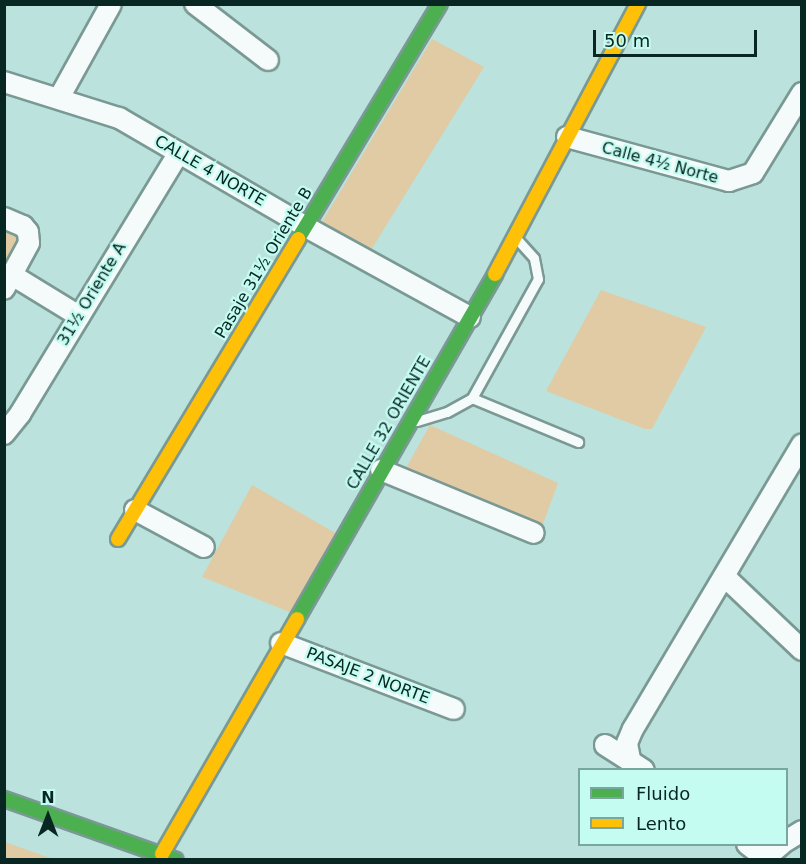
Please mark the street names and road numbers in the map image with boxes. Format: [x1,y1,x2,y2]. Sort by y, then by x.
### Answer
street label: CALLE 4 NORTE [151,131,269,211]
street label: Calle 4½ Norte [600,138,720,188]
street label: Pasaje 31½ Oriente B [211,184,317,342]
street label: 31½ Oriente A [54,239,130,349]
street label: CALLE 32 ORIENTE [343,353,435,493]
street label: PASAJE 2 NORTE [304,644,432,708]

